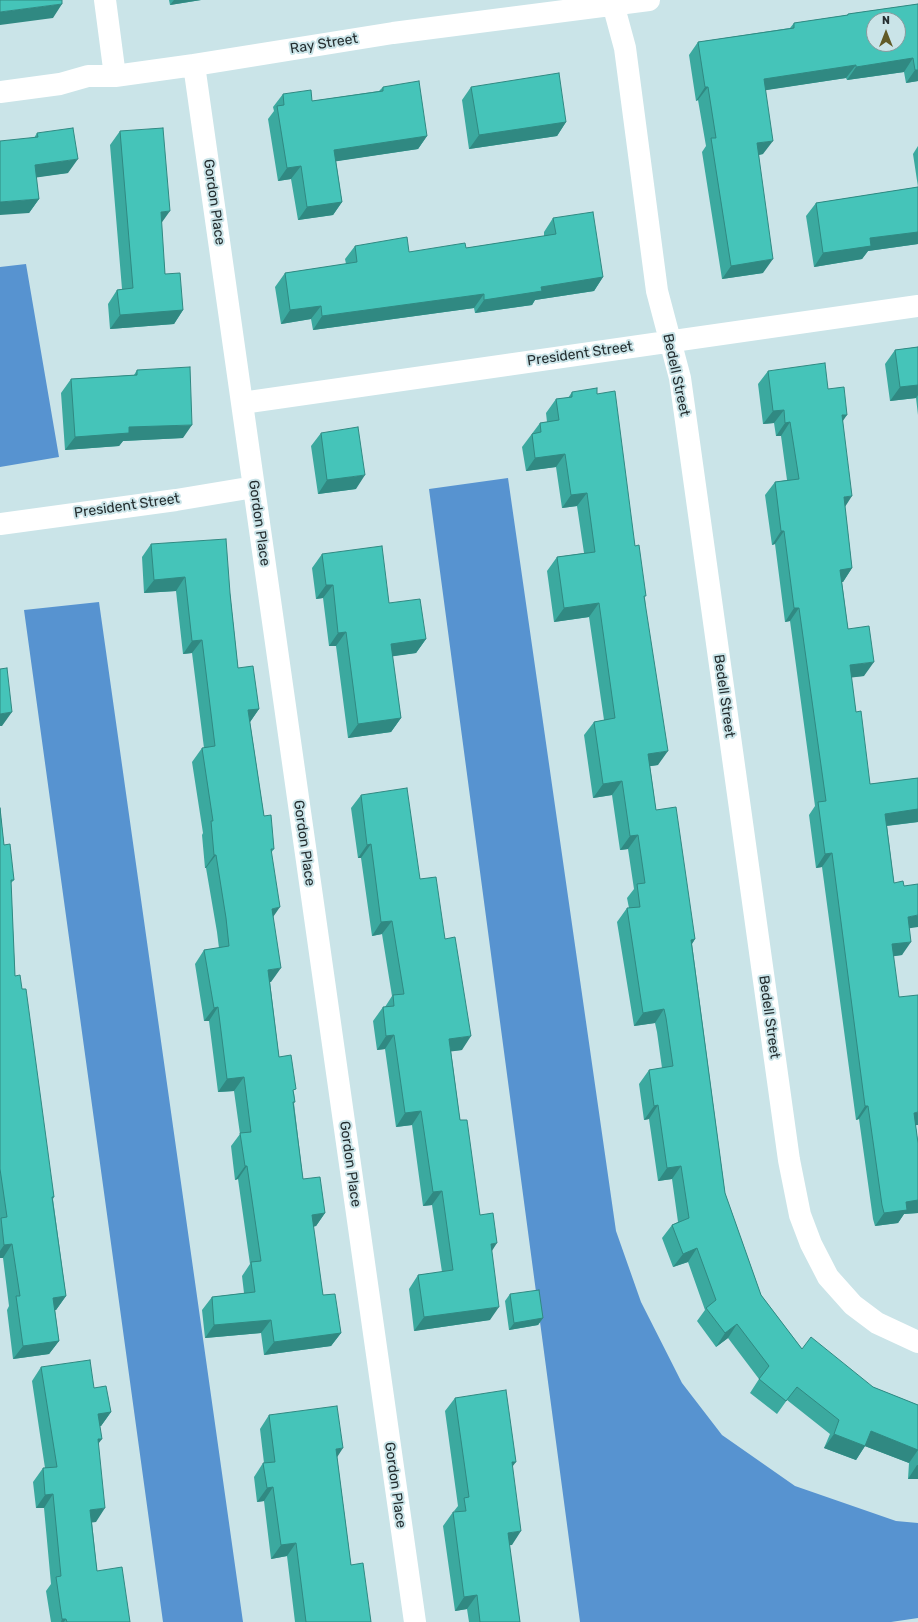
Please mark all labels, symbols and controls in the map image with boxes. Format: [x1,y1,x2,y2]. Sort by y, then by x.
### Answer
north arrow [866,12,906,52]
text: N [882,14,890,27]
street label: Ray Street [289,30,359,58]
street label: Gordon Place [200,158,228,246]
street label: Bedell Street [659,332,693,418]
street label: President Street [526,338,634,370]
street label: Gordon Place [245,479,273,567]
street label: President Street [73,490,181,522]
street label: Bedell Street [710,653,738,739]
street label: Gordon Place [290,799,318,887]
street label: Bedell Street [755,974,783,1060]
street label: Gordon Place [336,1120,364,1208]
street label: Gordon Place [381,1441,409,1529]

